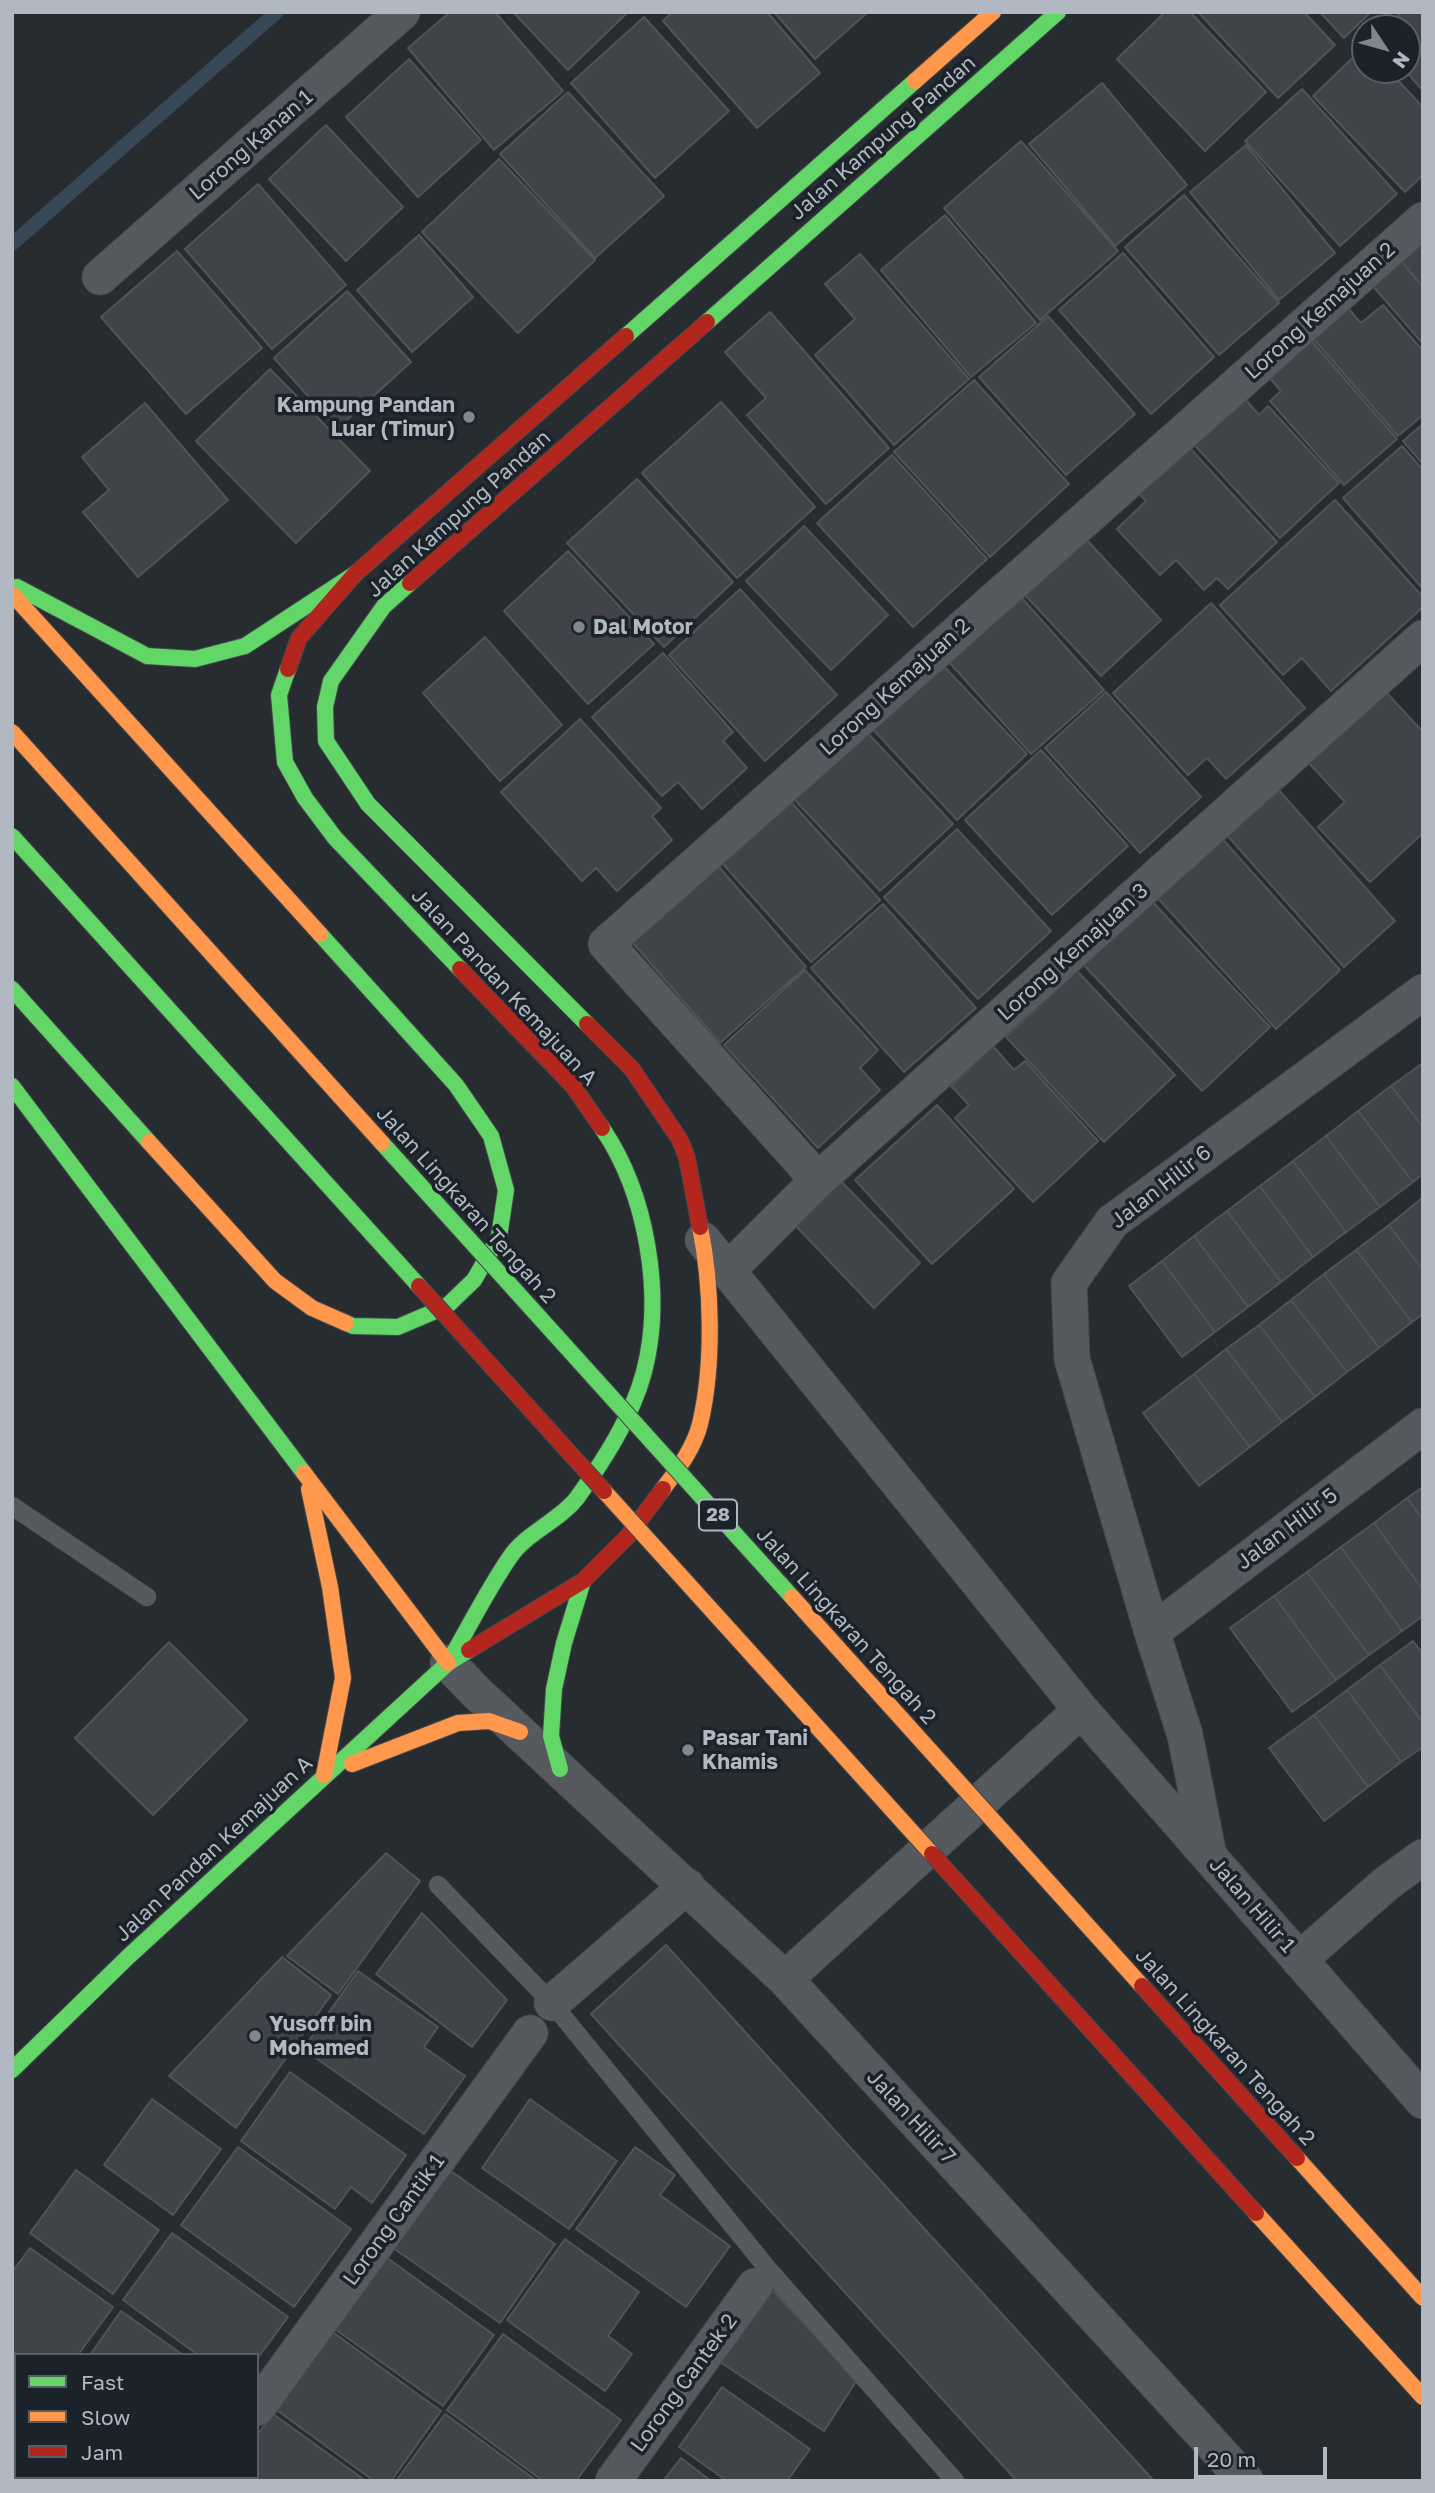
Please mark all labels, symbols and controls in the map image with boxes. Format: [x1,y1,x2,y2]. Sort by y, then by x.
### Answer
north arrow [1351,14,1421,84]
text: N [1388,48,1415,73]
street label: Jalan Kampung Pandan [785,51,981,225]
street label: Lorong Kanan 1 [184,85,318,205]
street label: Lorong Kemajuan 2 [1240,237,1400,385]
place label: Kampung Pandan Luar (Timur) [277,392,455,442]
marker: Kampung Pandan Luar (Timur) [461,409,477,425]
street label: Jalan Kampung Pandan [362,425,556,603]
street label: Lorong Kemajuan 2 [815,613,975,761]
place label: Dal Motor [593,614,693,640]
marker: Dal Motor [571,619,587,635]
street label: Lorong Kemajuan 3 [993,878,1153,1026]
street label: Jalan Pandan Kemajuan A [406,883,602,1091]
street label: Jalan Lingkaran Tengah 2 [371,1101,561,1309]
street label: Jalan Hilir 6 [1106,1140,1216,1234]
street label: Jalan Hilir 5 [1232,1483,1342,1575]
road number: 28 [699,1499,737,1530]
street label: Jalan Lingkaran Tengah 2 [751,1522,941,1730]
place label: Pasar Tani Khamis [702,1725,808,1775]
marker: Pasar Tani Khamis [680,1742,696,1758]
street label: Jalan Pandan Kemajuan A [110,1751,318,1947]
street label: Jalan Hilir 1 [1204,1852,1300,1958]
street label: Jalan Lingkaran Tengah 2 [1130,1943,1320,2151]
place label: Yusoff bin Mohamed [269,2011,372,2061]
marker: Yusoff bin Mohamed [247,2028,263,2044]
street label: Jalan Hilir 7 [861,2065,961,2169]
street label: Lorong Cantik 1 [338,2149,450,2291]
street label: Lorong Cantek 2 [625,2309,743,2457]
legend [14,2353,259,2479]
text: Fast [81,2369,124,2395]
text: Slow [81,2404,130,2430]
scale bar [1197,2434,1330,2478]
text: Jam [81,2439,123,2465]
text: 20 m [1207,2446,1256,2472]

